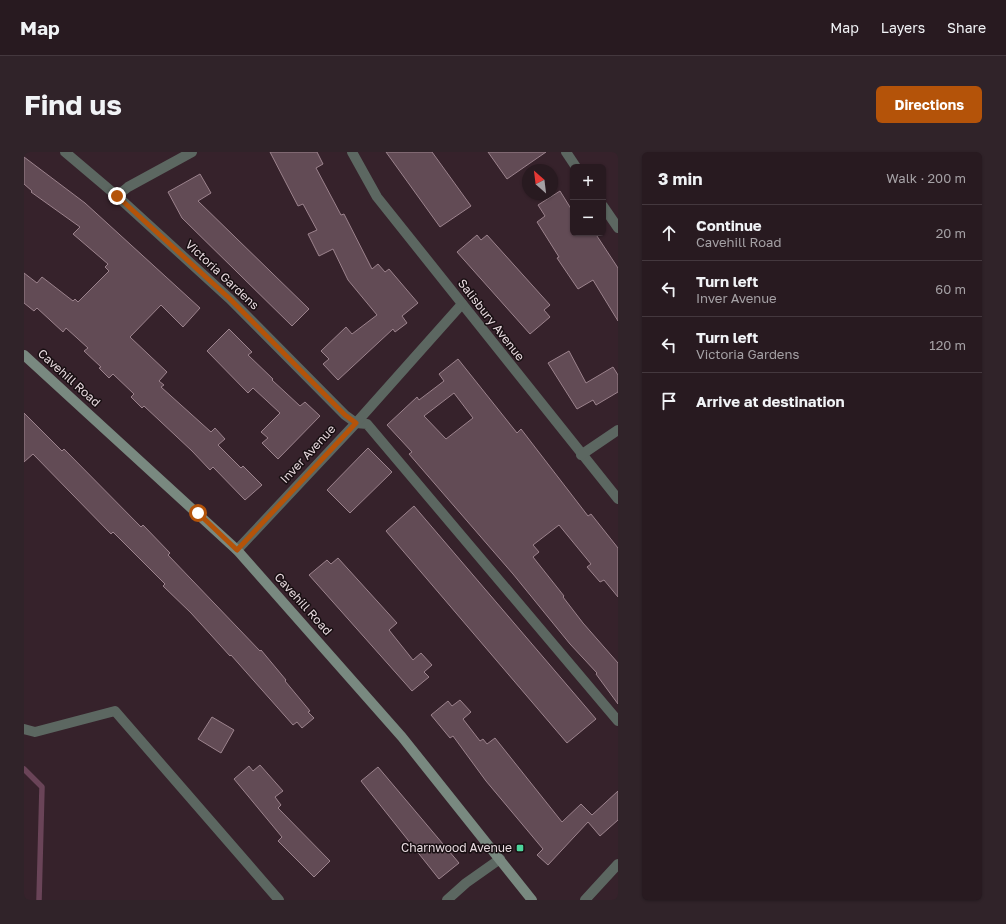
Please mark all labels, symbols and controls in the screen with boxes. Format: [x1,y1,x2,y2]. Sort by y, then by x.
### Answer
text: Map [20,16,60,39]
text: Map [830,19,859,36]
text: Layers [881,19,925,36]
text: Share [947,19,986,36]
button: Directions [876,86,982,123]
text: Find us [24,88,122,121]
north arrow [522,164,558,200]
map controls [570,164,606,236]
button: + [570,164,606,200]
text: 3 min [658,168,702,189]
text: Walk · 200 m [886,170,966,186]
route end [108,187,126,205]
button: − [570,200,606,236]
text: Continue [696,216,762,234]
icon: ahead [658,222,680,244]
text: 20 m [936,225,966,241]
text: Cavehill Road [696,234,781,250]
street label: Victoria Gardens [182,237,262,313]
text: Turn left [696,272,758,290]
street label: Salisbury Avenue [455,276,528,364]
icon: left [658,278,680,300]
text: 60 m [935,281,966,297]
text: Inver Avenue [696,290,777,306]
text: Turn left [696,328,758,346]
icon: left [658,334,680,356]
text: 120 m [929,337,966,353]
street label: Cavehill Road [35,346,104,410]
text: Victoria Gardens [696,346,799,362]
icon: arrive [658,390,680,412]
text: Arrive at destination [696,392,845,410]
street label: Inver Avenue [277,421,339,486]
route start [189,504,207,522]
street label: Cavehill Road [271,569,335,638]
place label: Charnwood Avenue [401,840,512,855]
marker: Charnwood Avenue [515,843,525,853]

